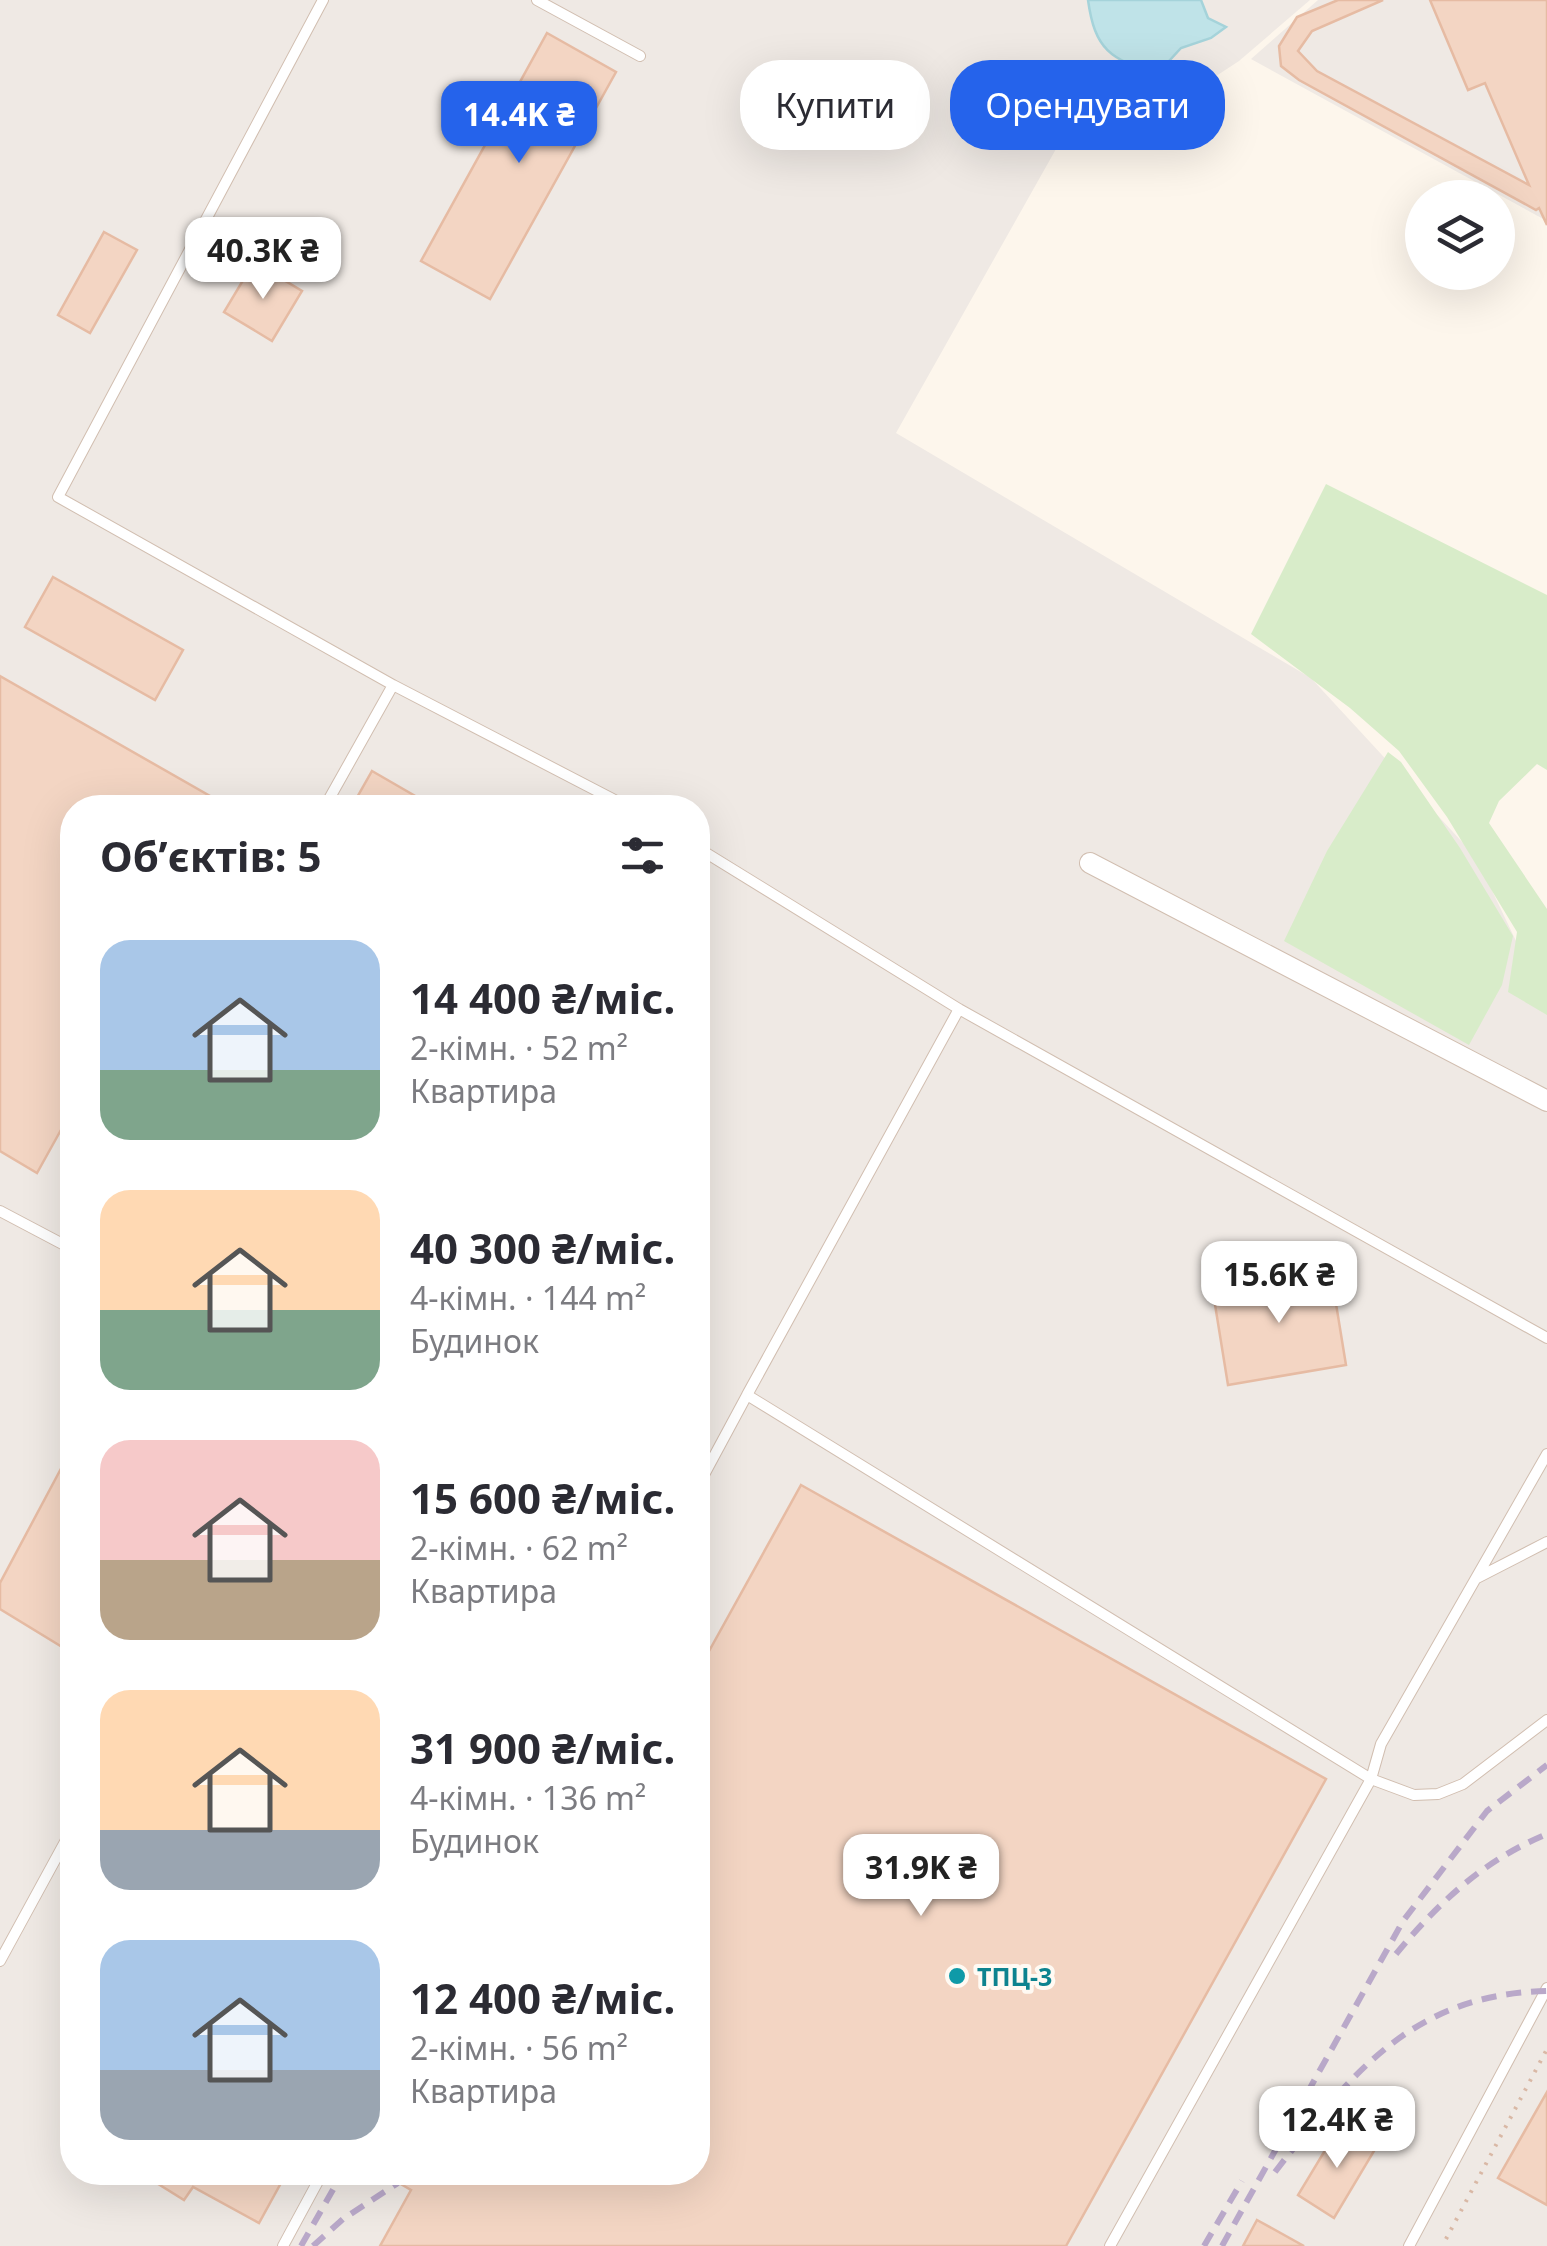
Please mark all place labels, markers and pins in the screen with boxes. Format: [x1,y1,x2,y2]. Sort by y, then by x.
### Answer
pin: 14.4K ₴ [427,81,611,166]
pin: 40.3K ₴ [171,217,355,302]
pin: 15.6K ₴ [1187,1241,1371,1326]
pin: 31.9K ₴ [829,1834,1013,1919]
place label: ТПЦ-3 [977,1959,1052,1993]
marker: ТПЦ-3 [946,1965,968,1987]
pin: 12.4K ₴ [1245,2086,1429,2171]

